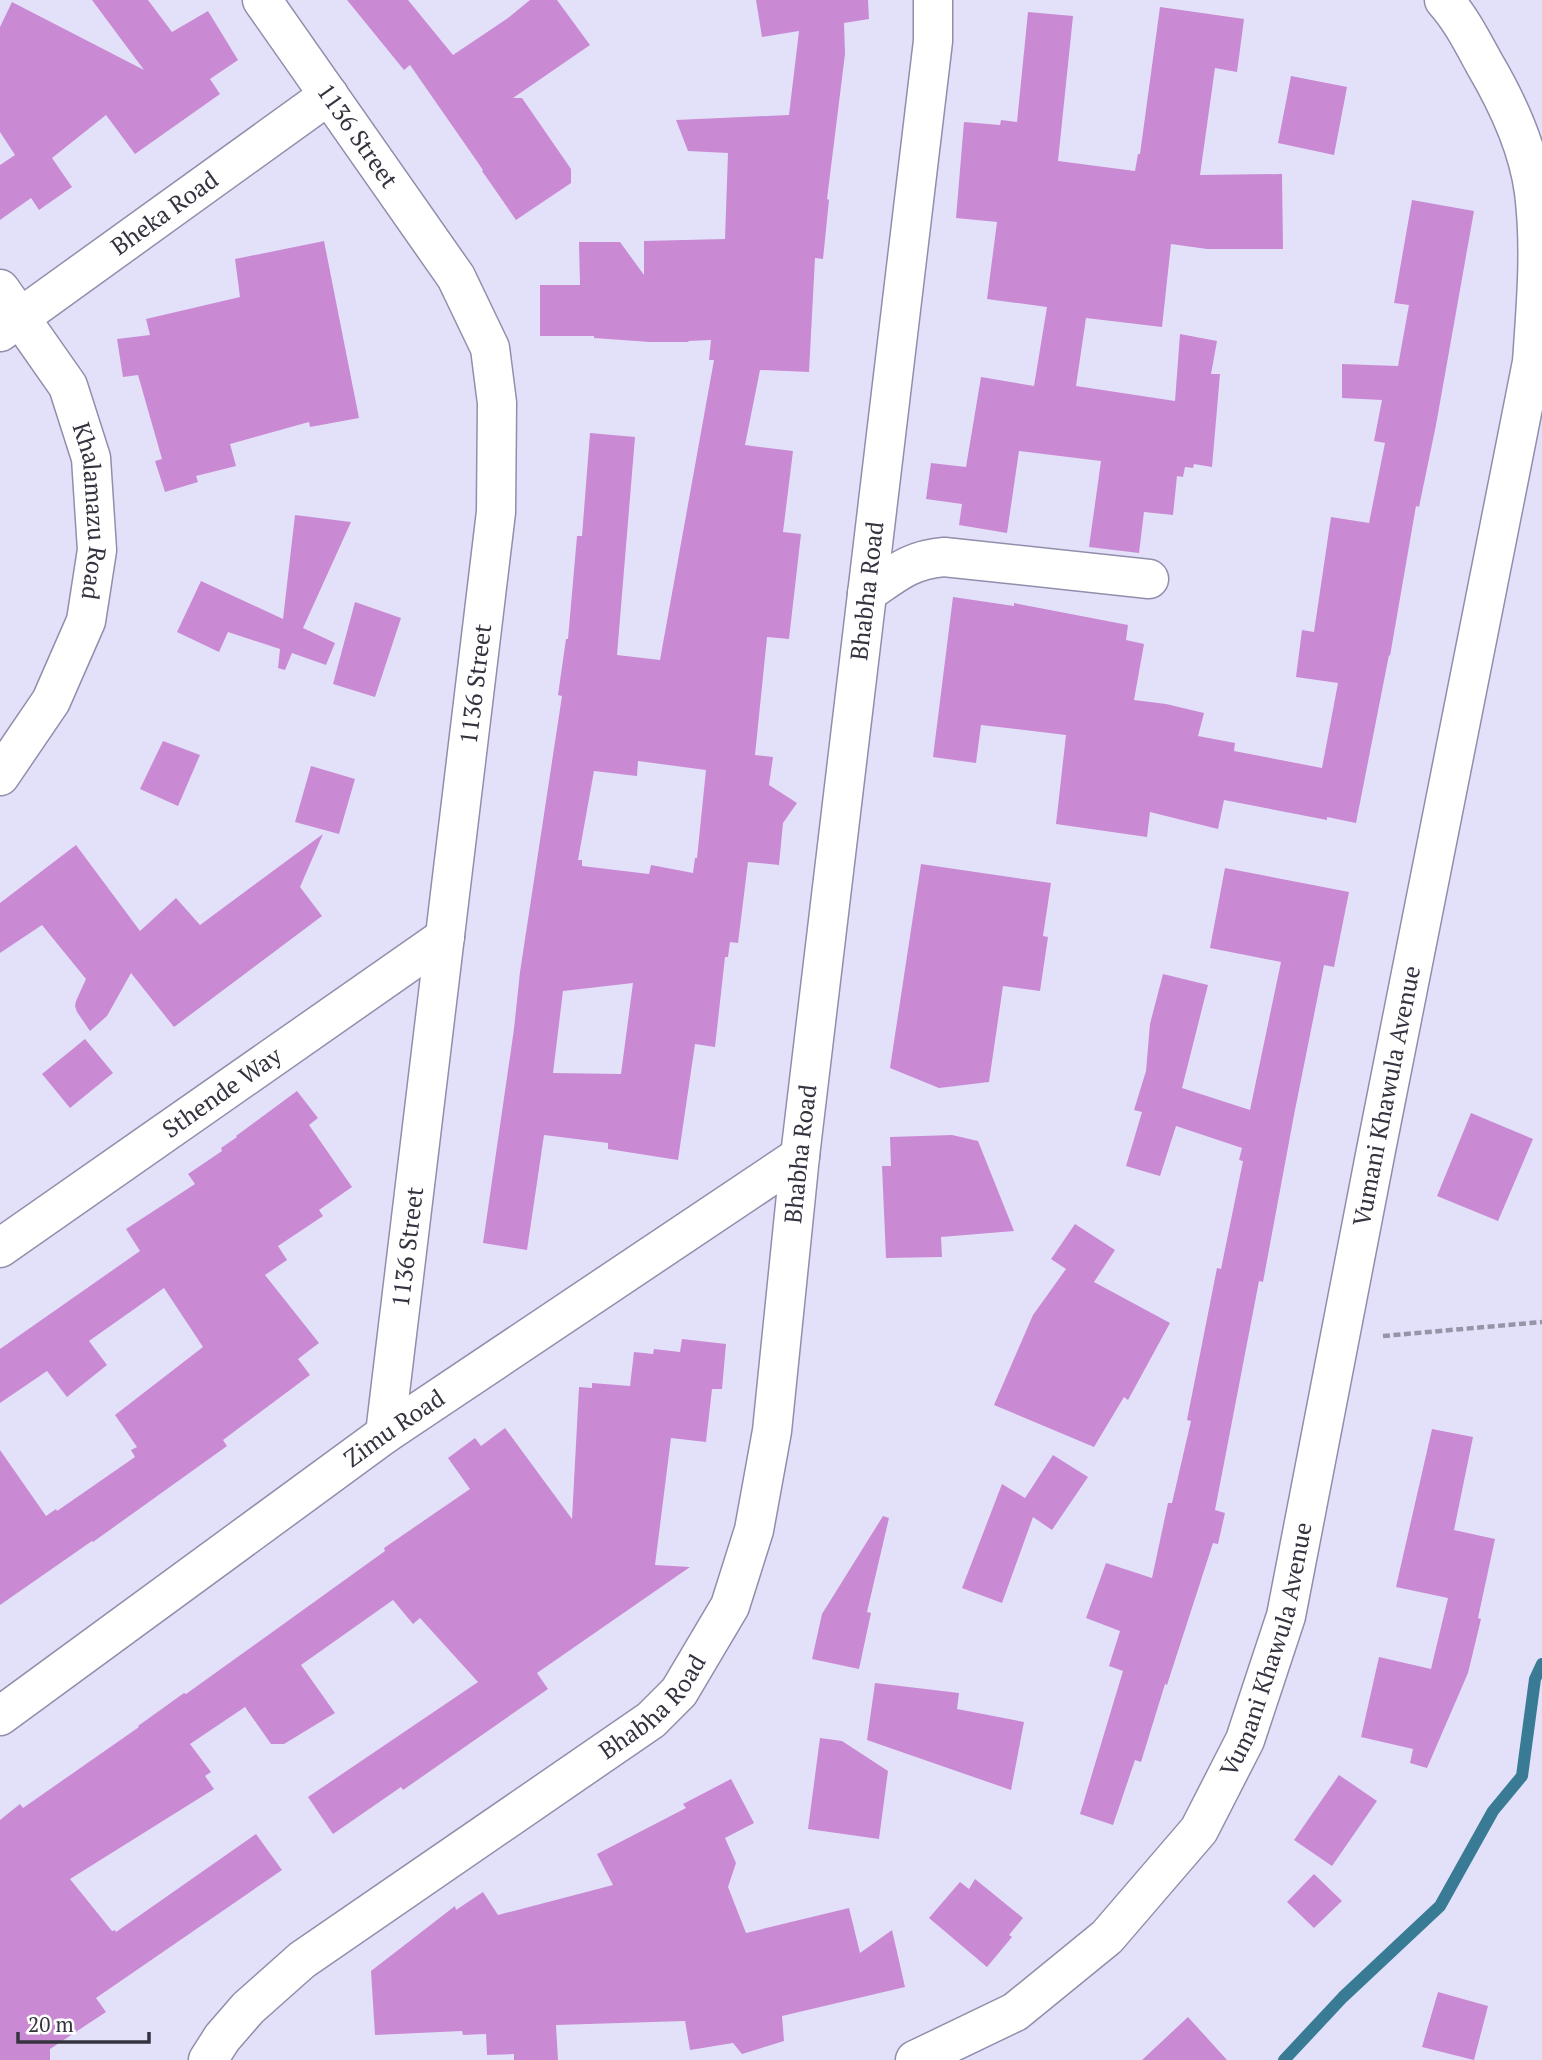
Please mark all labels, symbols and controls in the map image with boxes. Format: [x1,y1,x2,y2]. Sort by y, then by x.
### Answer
street label: 1136 Street [310,77,406,194]
street label: Bheka Road [104,163,224,262]
street label: Khalamazu Road [66,418,114,602]
street label: Bhabha Road [842,520,891,662]
street label: 1136 Street [452,622,498,746]
street label: Vumani Khawula Avenue [1345,963,1427,1229]
street label: Sthende Way [156,1039,288,1145]
street label: Bhabha Road [776,1083,823,1225]
street label: 1136 Street [384,1185,430,1309]
street label: Zimu Road [337,1382,450,1474]
street label: Vumani Khawula Avenue [1212,1519,1319,1782]
street label: Bhabha Road [592,1648,713,1766]
scale bar [18,2000,149,2044]
text: 20 m [28,2010,74,2038]

